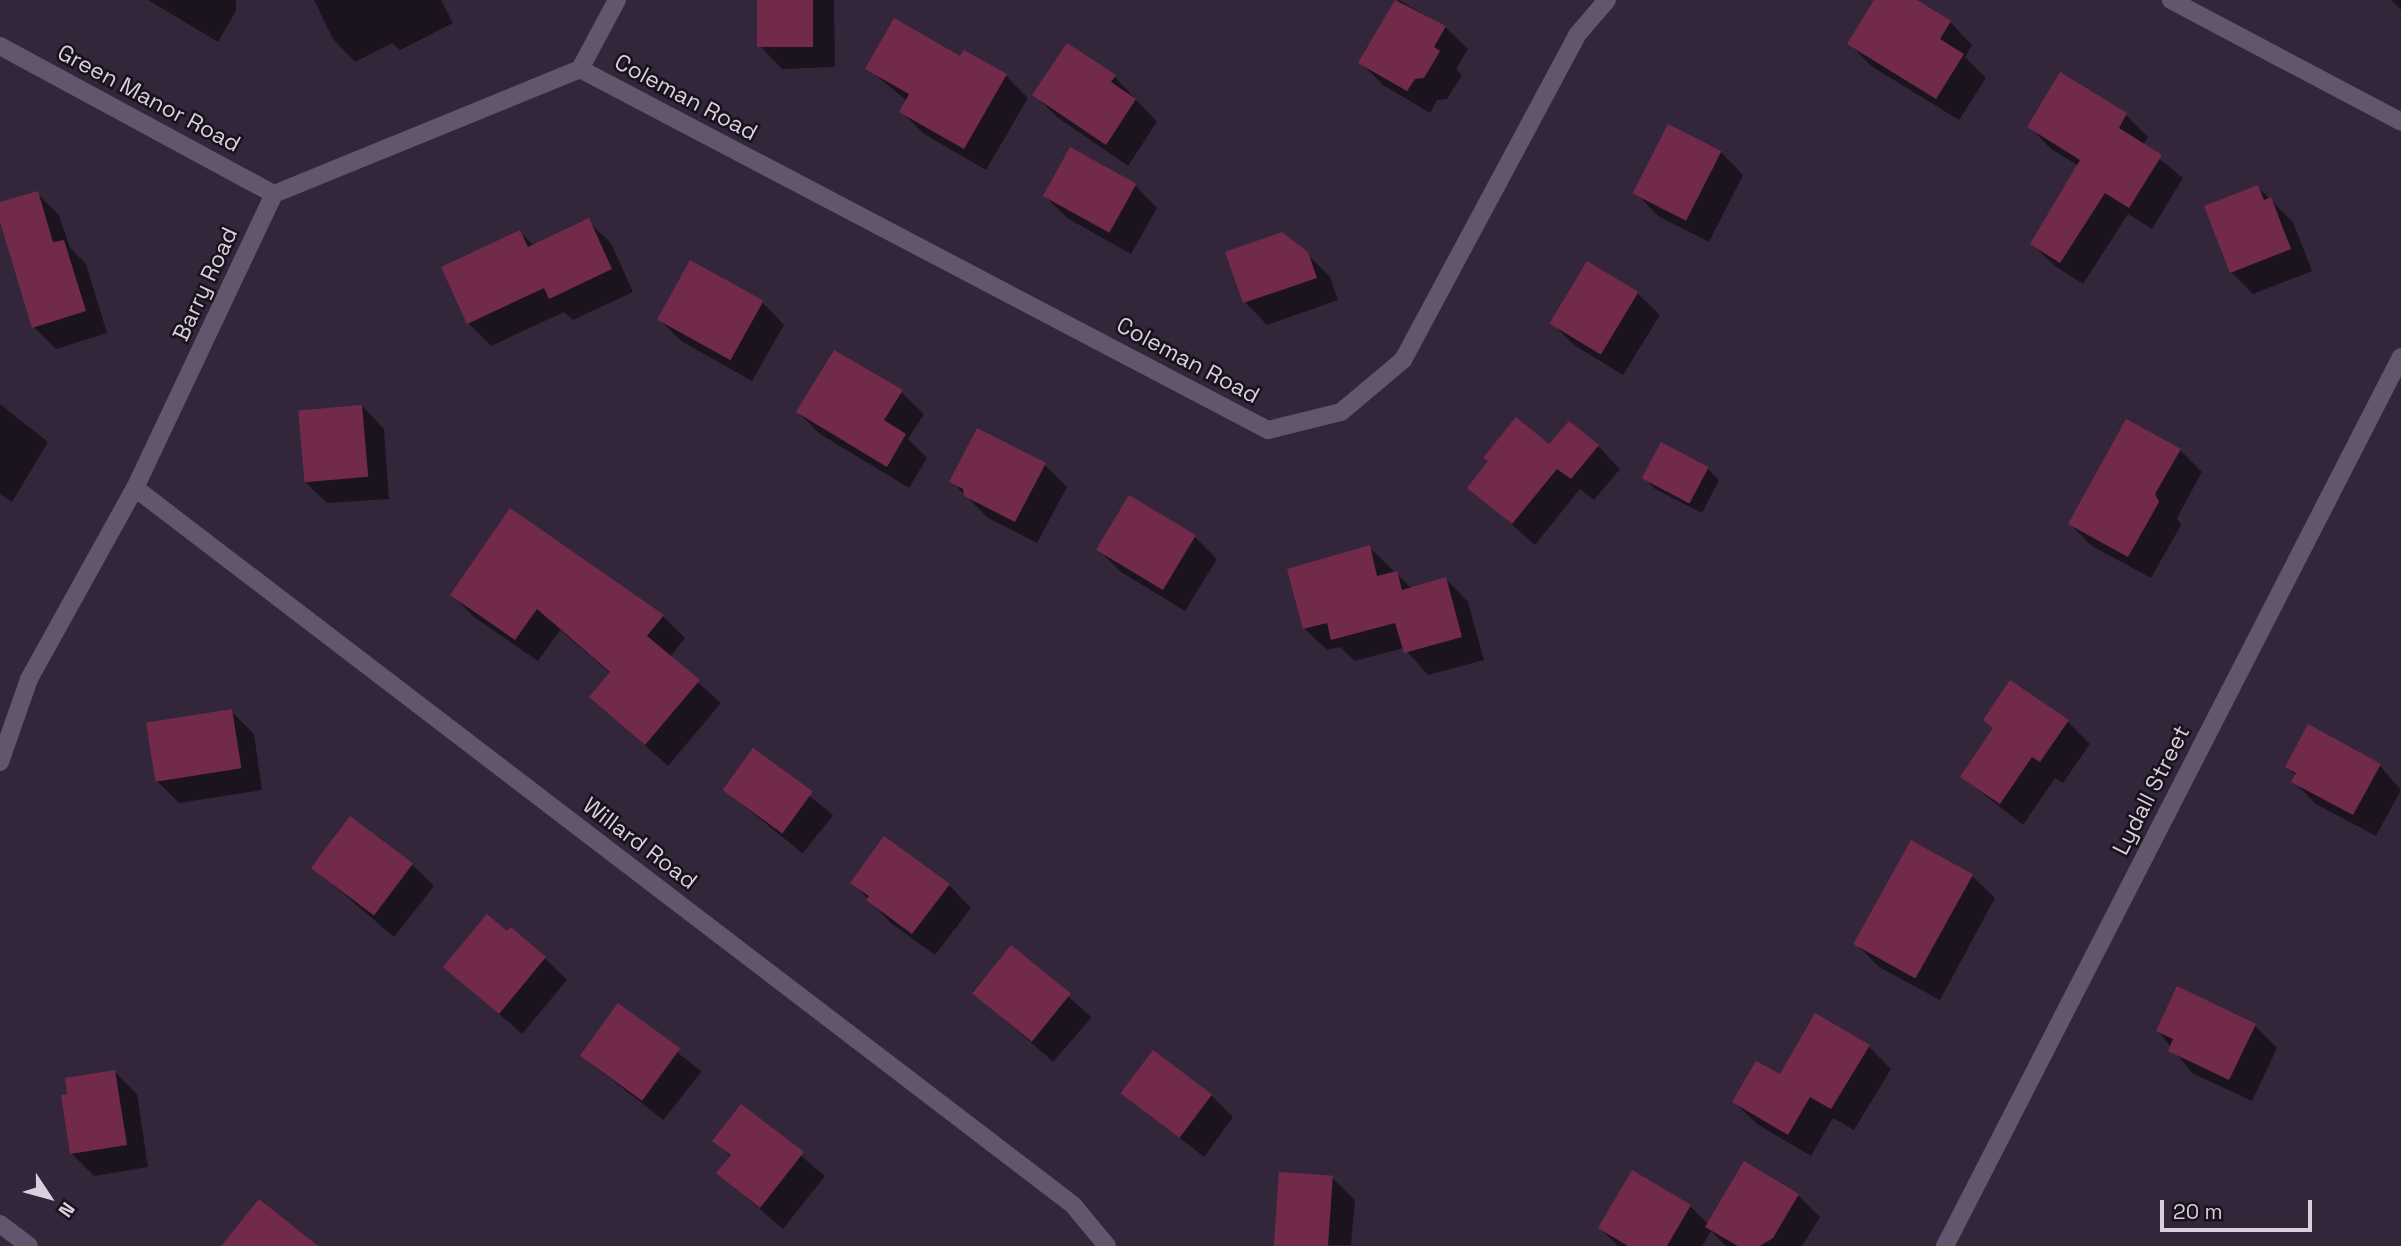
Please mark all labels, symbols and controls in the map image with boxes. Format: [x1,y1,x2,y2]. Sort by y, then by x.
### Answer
street label: Green Manor Road [53,38,245,158]
street label: Coleman Road [610,48,762,146]
street label: Barry Road [167,223,243,345]
street label: Coleman Road [1112,311,1264,409]
street label: Lydall Street [2106,720,2196,860]
street label: Willard Road [578,791,702,895]
north arrow [14,1162,84,1232]
scale bar [2163,1186,2315,1230]
text: N [53,1197,80,1222]
text: 20 m [2173,1198,2223,1225]

